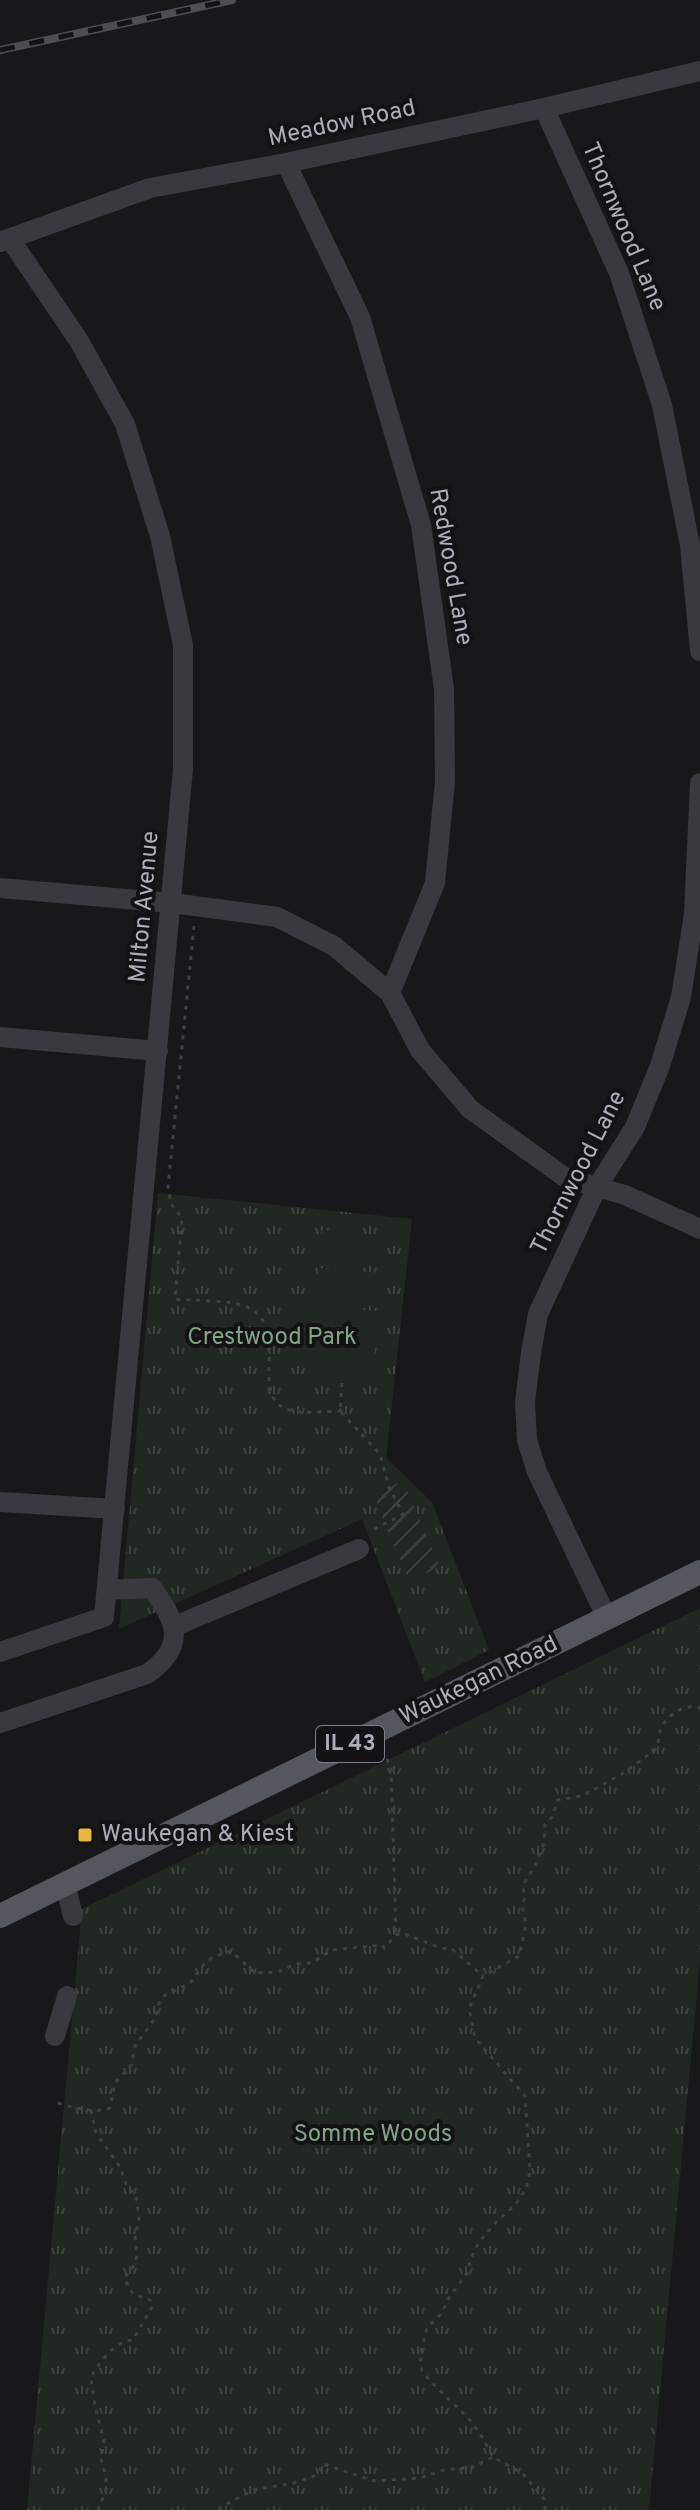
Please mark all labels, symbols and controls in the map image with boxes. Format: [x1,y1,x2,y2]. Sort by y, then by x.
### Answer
street label: Meadow Road [265,94,419,154]
street label: Thornwood Lane [574,138,672,316]
street label: Redwood Lane [421,486,479,648]
street label: Milton Avenue [123,830,167,984]
street label: Thornwood Lane [525,1086,633,1260]
park label: Crestwood Park [187,1323,357,1353]
street label: Waukegan Road [395,1630,563,1732]
road number: IL 43 [316,1726,384,1762]
place label: Waukegan & Kiest [101,1820,294,1850]
marker: Waukegan & Kiest [76,1826,94,1844]
park label: Somme Woods [294,2120,452,2150]

